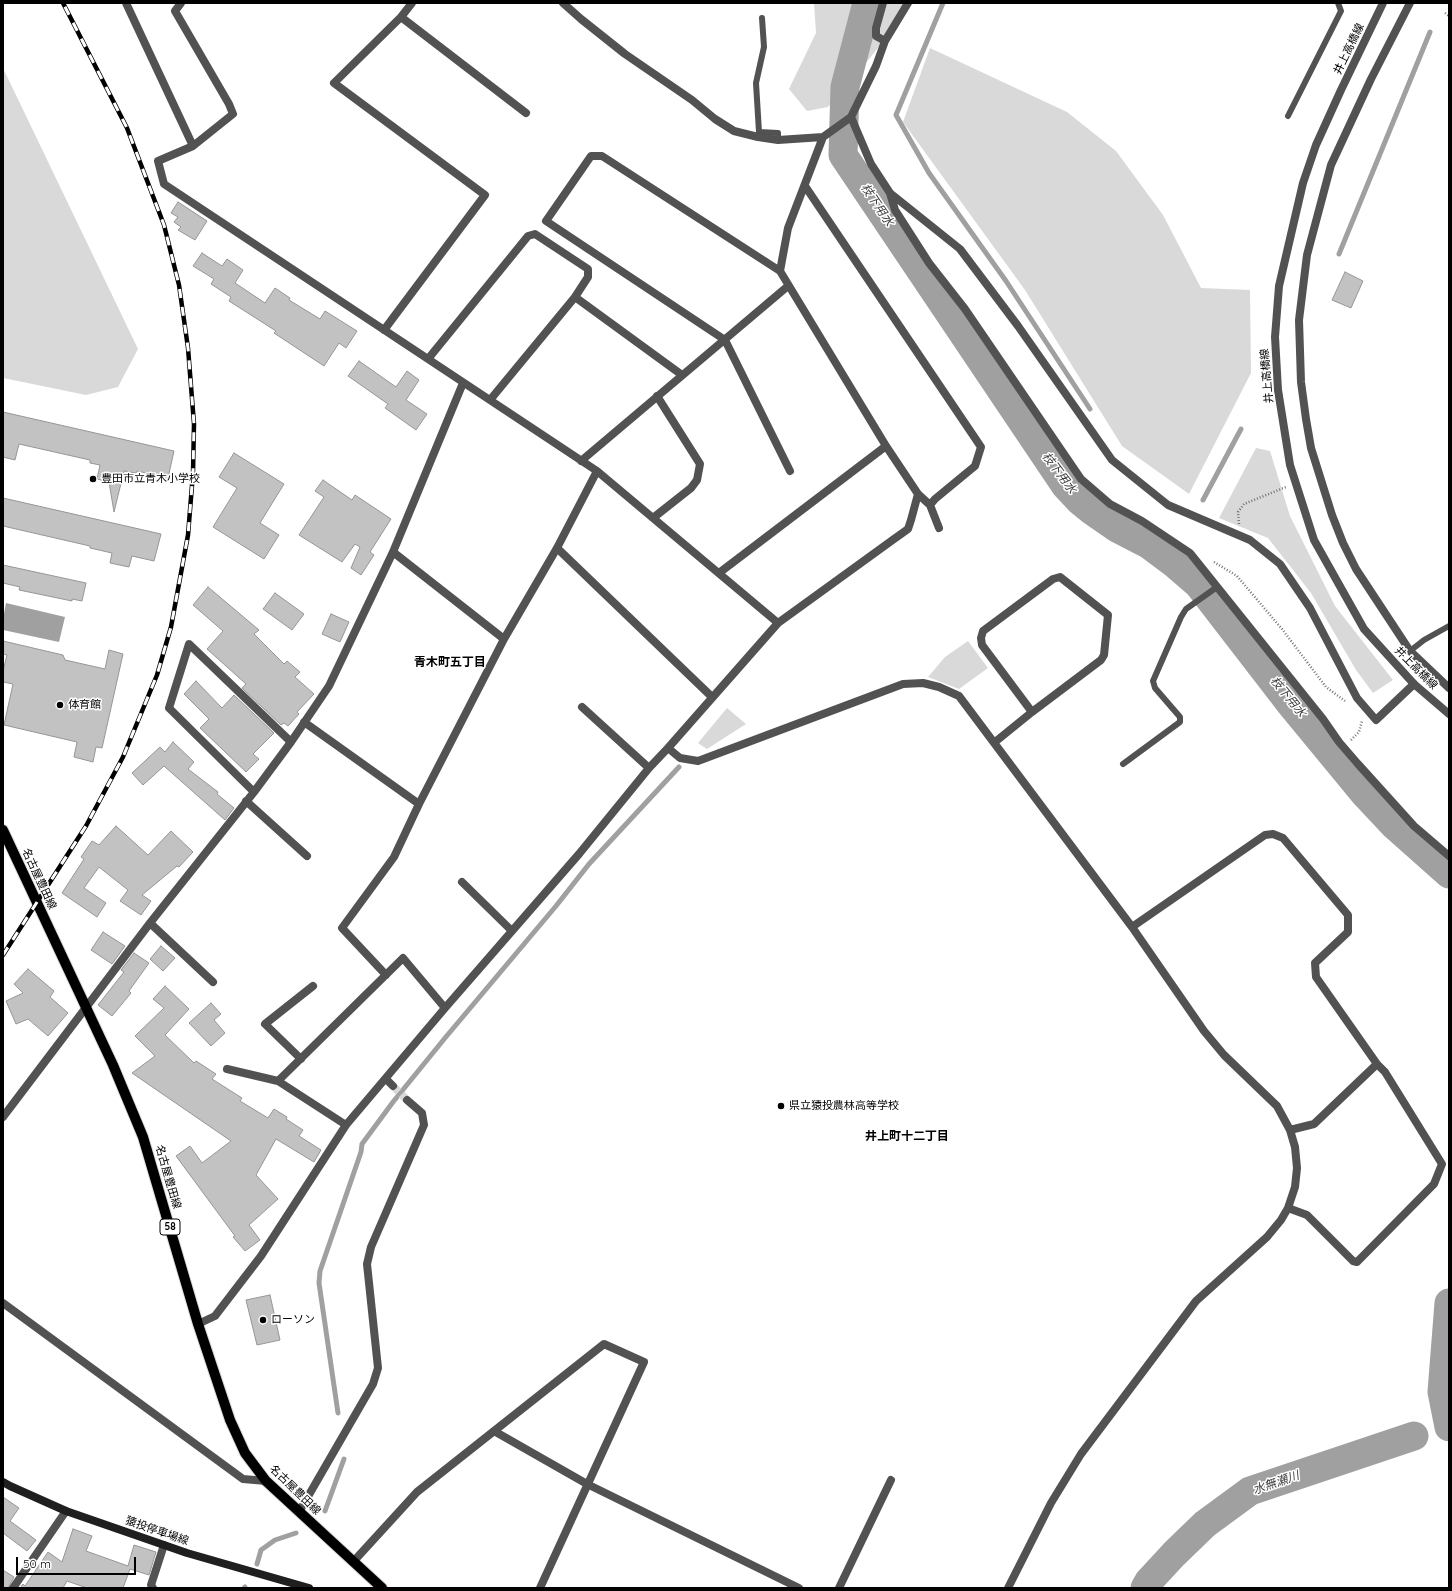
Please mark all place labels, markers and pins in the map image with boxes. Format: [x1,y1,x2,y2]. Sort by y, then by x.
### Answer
place label: 豊田市立青木小学校 [101,472,200,486]
marker: 豊田市立青木小学校 [88,474,98,484]
place label: 体育館 [68,698,101,712]
marker: 体育館 [55,700,65,710]
place label: 県立猿投農林高等学校 [789,1099,899,1113]
marker: 県立猿投農林高等学校 [776,1101,786,1111]
place label: ローソン [271,1313,315,1327]
marker: ローソン [258,1315,268,1325]

